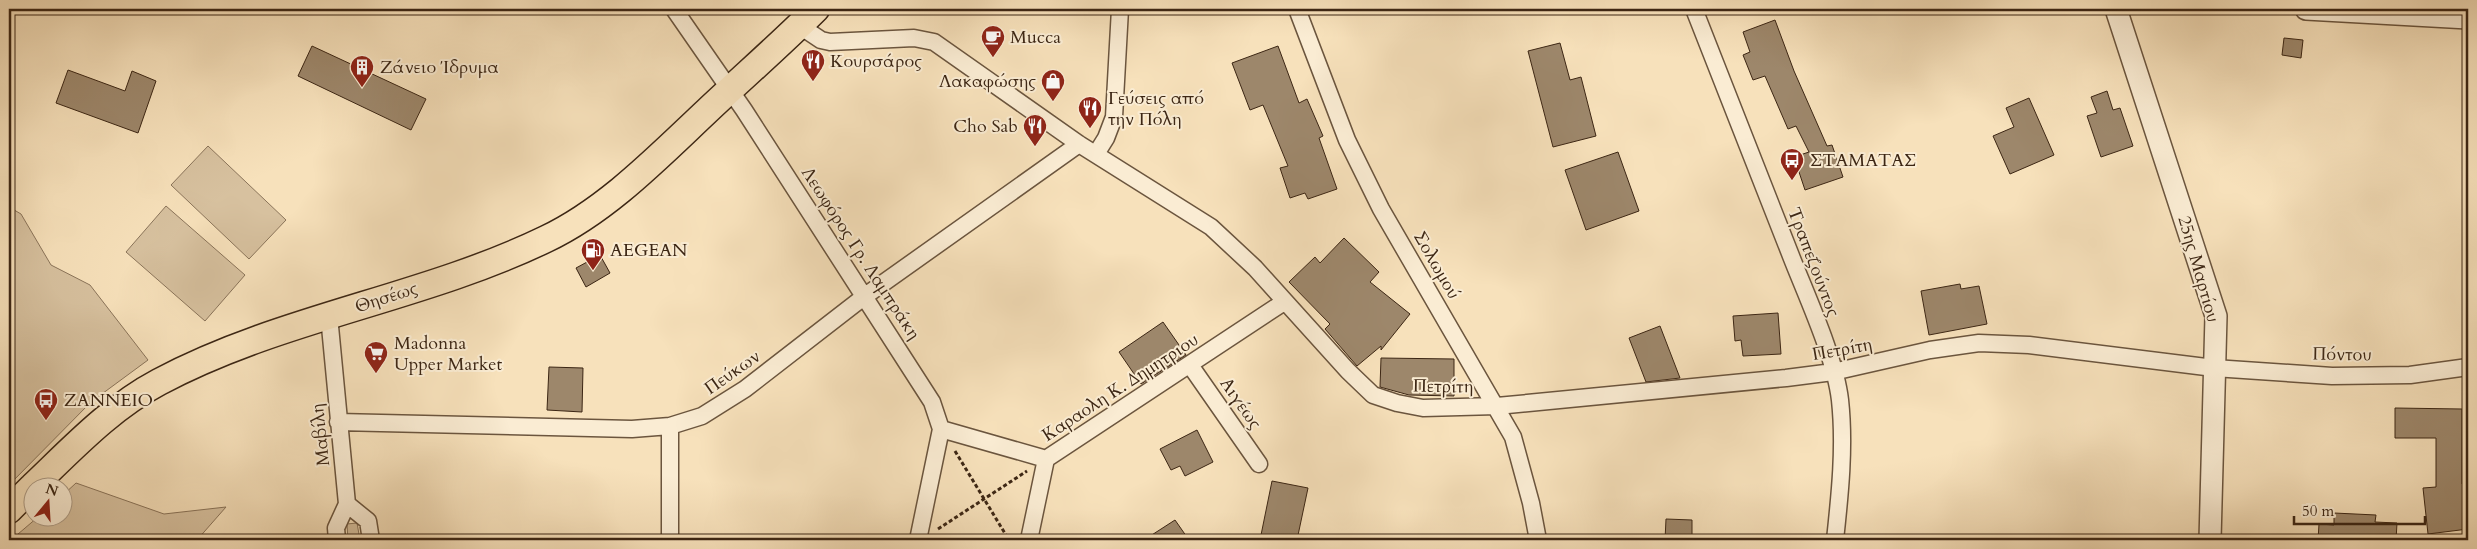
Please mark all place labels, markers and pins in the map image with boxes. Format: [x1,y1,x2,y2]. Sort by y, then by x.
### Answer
cafe icon: Mucca [980,24,1006,58]
place label: Mucca [1010,25,1061,50]
restaurant icon: Κουρσάρος [800,48,826,82]
place label: Κουρσάρος [830,49,922,74]
building icon: Ζάνειο Ίδρυμα [349,54,375,88]
place label: Ζάνειο Ίδρυμα [380,55,498,80]
shop icon: Λακαφώσης [1040,68,1066,102]
place label: Λακαφώσης [939,69,1036,94]
place label: Γεύσεις από την Πόλη [1108,86,1204,132]
restaurant icon: Γεύσεις από την Πόλη [1077,95,1103,129]
restaurant icon: Cho Sab [1022,113,1048,147]
place label: Cho Sab [953,114,1018,139]
bus stop icon: ΣΤΑΜΑΤΑΣ [1779,147,1805,181]
place label: ΣΤΑΜΑΤΑΣ [1810,148,1916,173]
fuel station icon: AEGEAN [580,237,606,271]
place label: AEGEAN [610,238,688,263]
place label: Madonna Upper Market [394,331,503,377]
supermarket icon: Madonna Upper Market [363,340,389,374]
bus stop icon: ΖΑΝΝΕΙΟ [33,387,59,421]
place label: ΖΑΝΝΕΙΟ [64,388,153,413]

